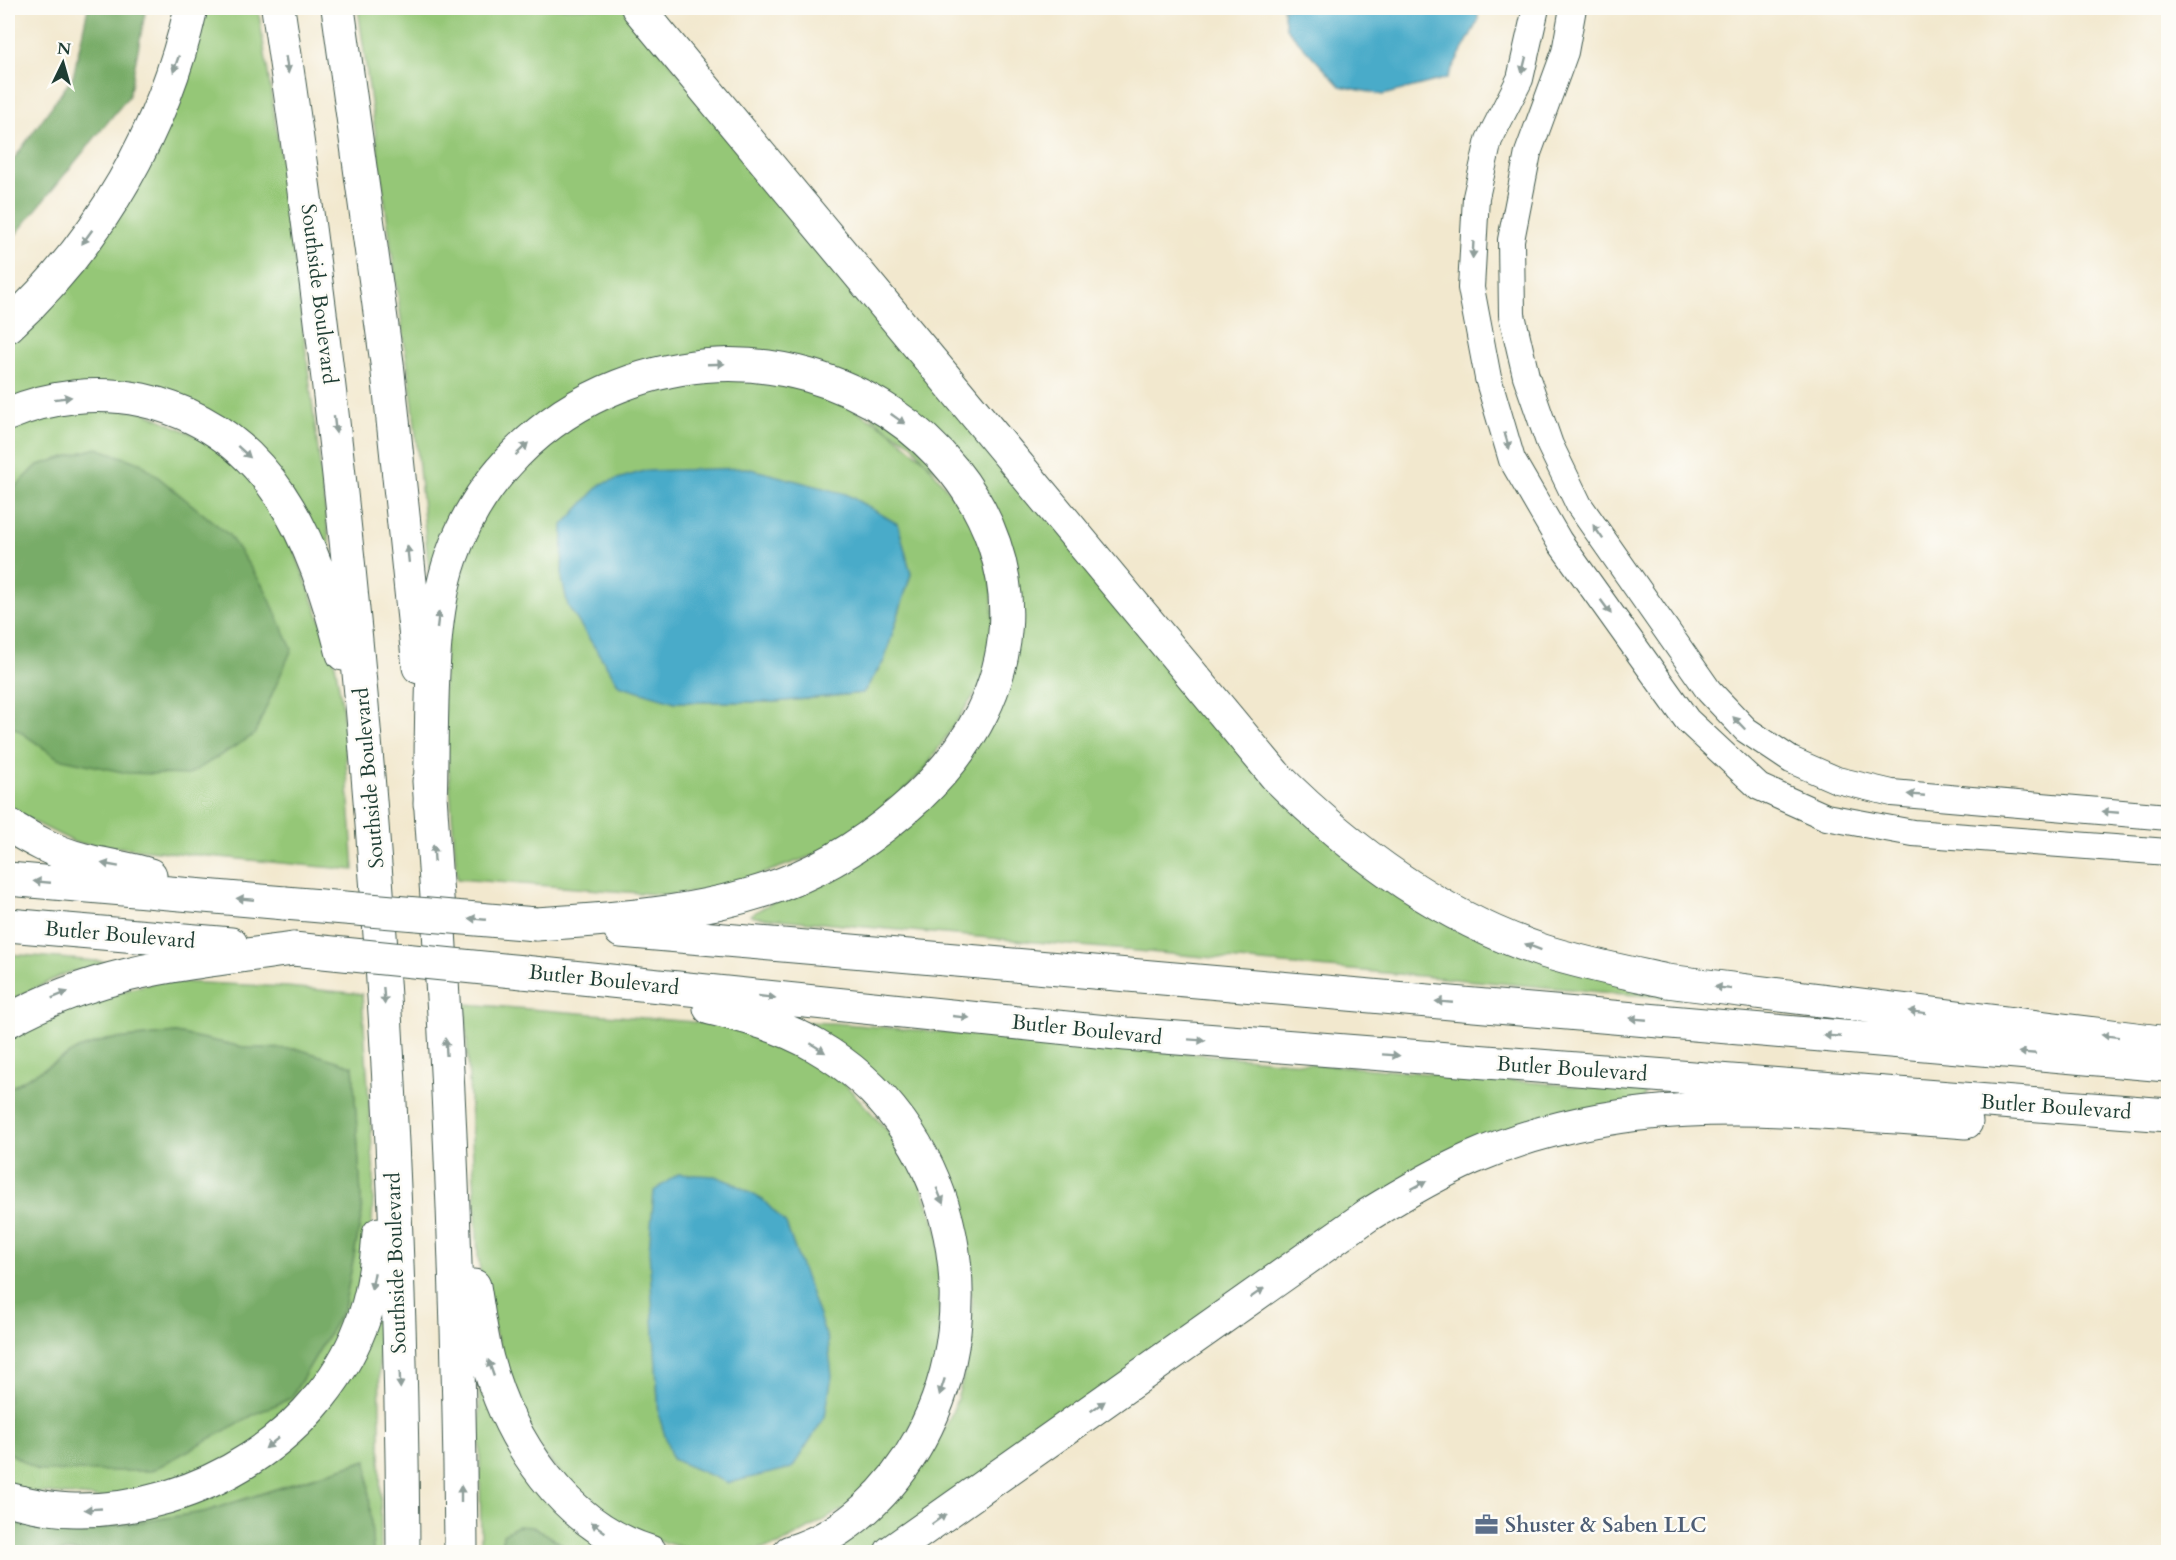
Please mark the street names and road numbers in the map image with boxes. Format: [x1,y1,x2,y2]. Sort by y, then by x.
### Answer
street label: Southside Boulevard [294,202,344,386]
street label: Southside Boulevard [347,686,391,870]
street label: Butler Boulevard [43,914,197,956]
street label: Butler Boulevard [527,958,681,1002]
street label: Butler Boulevard [1010,1008,1164,1052]
street label: Butler Boulevard [1496,1049,1648,1089]
street label: Butler Boulevard [1980,1087,2132,1127]
street label: Southside Boulevard [378,1172,414,1354]

